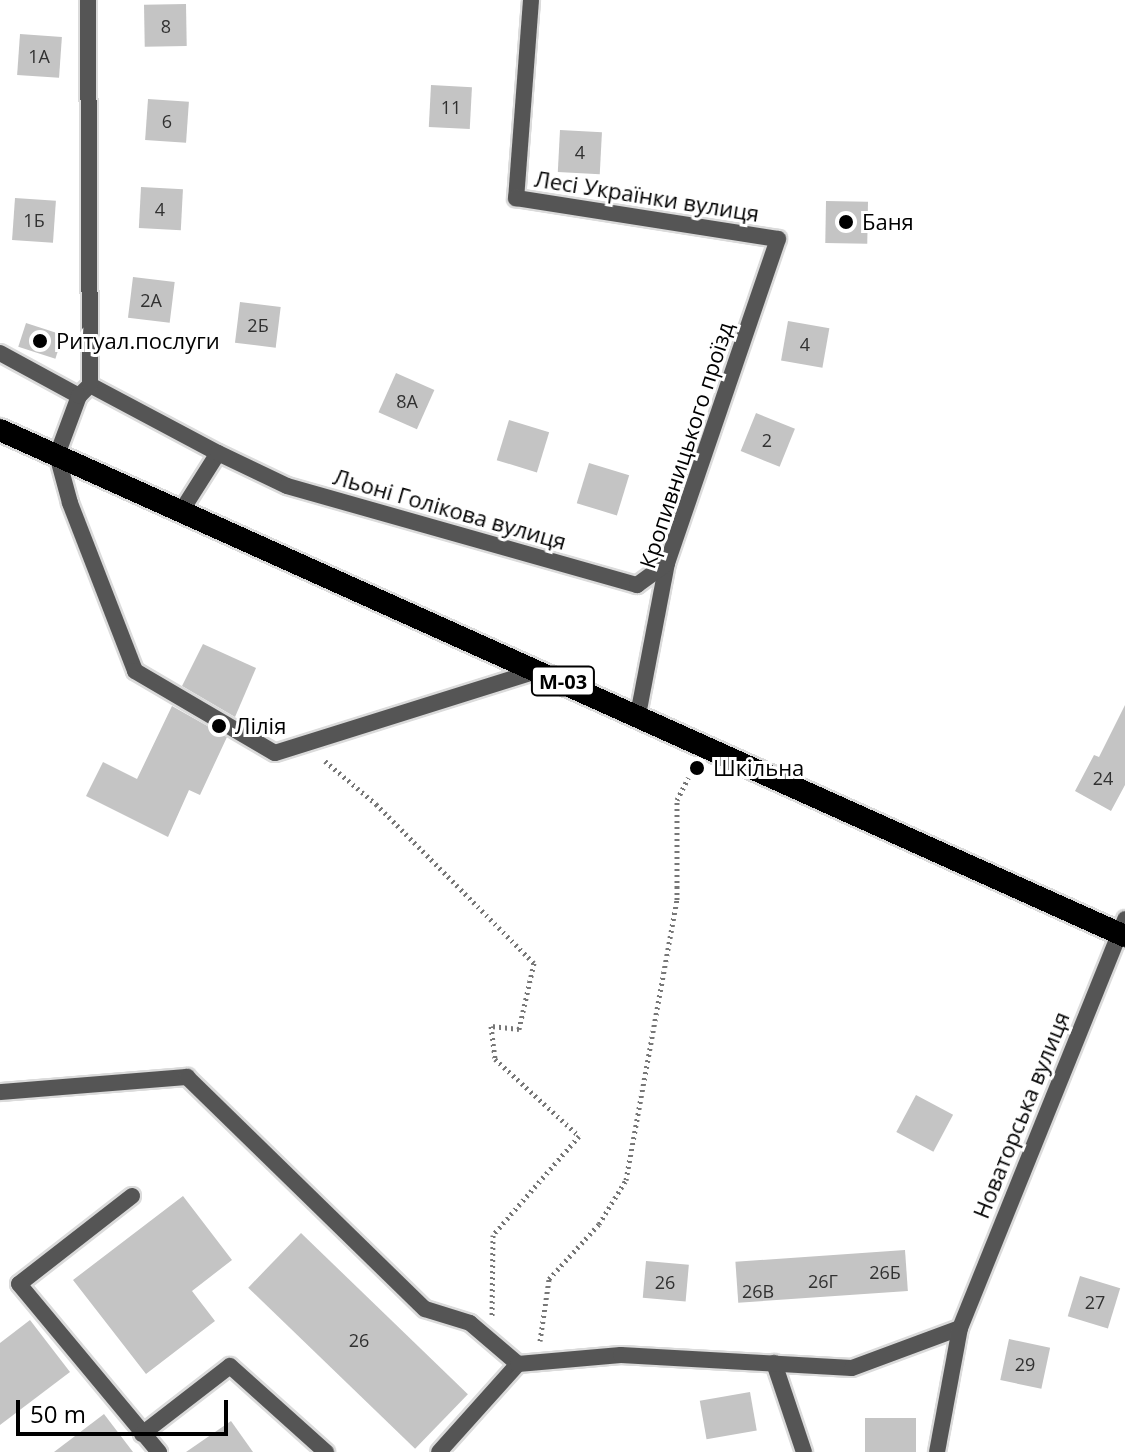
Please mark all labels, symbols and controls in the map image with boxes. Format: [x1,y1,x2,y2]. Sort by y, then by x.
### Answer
house number: 8 [161,15,171,37]
house number: 1А [28,45,50,67]
house number: 11 [441,96,461,118]
house number: 6 [162,110,172,132]
house number: 4 [575,141,585,163]
street label: Лесі Українки вулиця [533,165,761,227]
house number: 4 [155,198,165,220]
house number: 1Б [23,209,45,231]
place label: Баня [862,209,914,235]
marker: Баня [837,213,855,231]
house number: 2А [140,289,162,311]
house number: 2Б [247,314,269,336]
street label: Кропивницького проїзд [634,319,738,571]
place label: Ритуал.послуги [56,328,220,354]
marker: Ритуал.послуги [31,332,49,350]
house number: 4 [800,333,810,355]
house number: 8А [396,390,418,412]
house number: 2 [762,429,772,451]
street label: Льоні Голікова вулиця [331,463,569,555]
road number: М-03 [529,665,597,697]
place label: Лілія [235,713,286,739]
marker: Лілія [210,717,228,735]
place label: Шкільна [713,755,804,781]
marker: Шкільна [688,759,706,777]
house number: 24 [1093,767,1113,789]
street label: Новаторська вулиця [967,1008,1075,1222]
house number: 26Б [869,1261,901,1283]
house number: 26Г [808,1270,838,1292]
house number: 26 [655,1271,675,1293]
house number: 26В [742,1280,774,1302]
house number: 27 [1085,1291,1105,1313]
house number: 26 [349,1329,369,1351]
house number: 29 [1015,1353,1035,1375]
scale bar [20,1384,232,1434]
text: 50 m [30,1397,86,1430]

